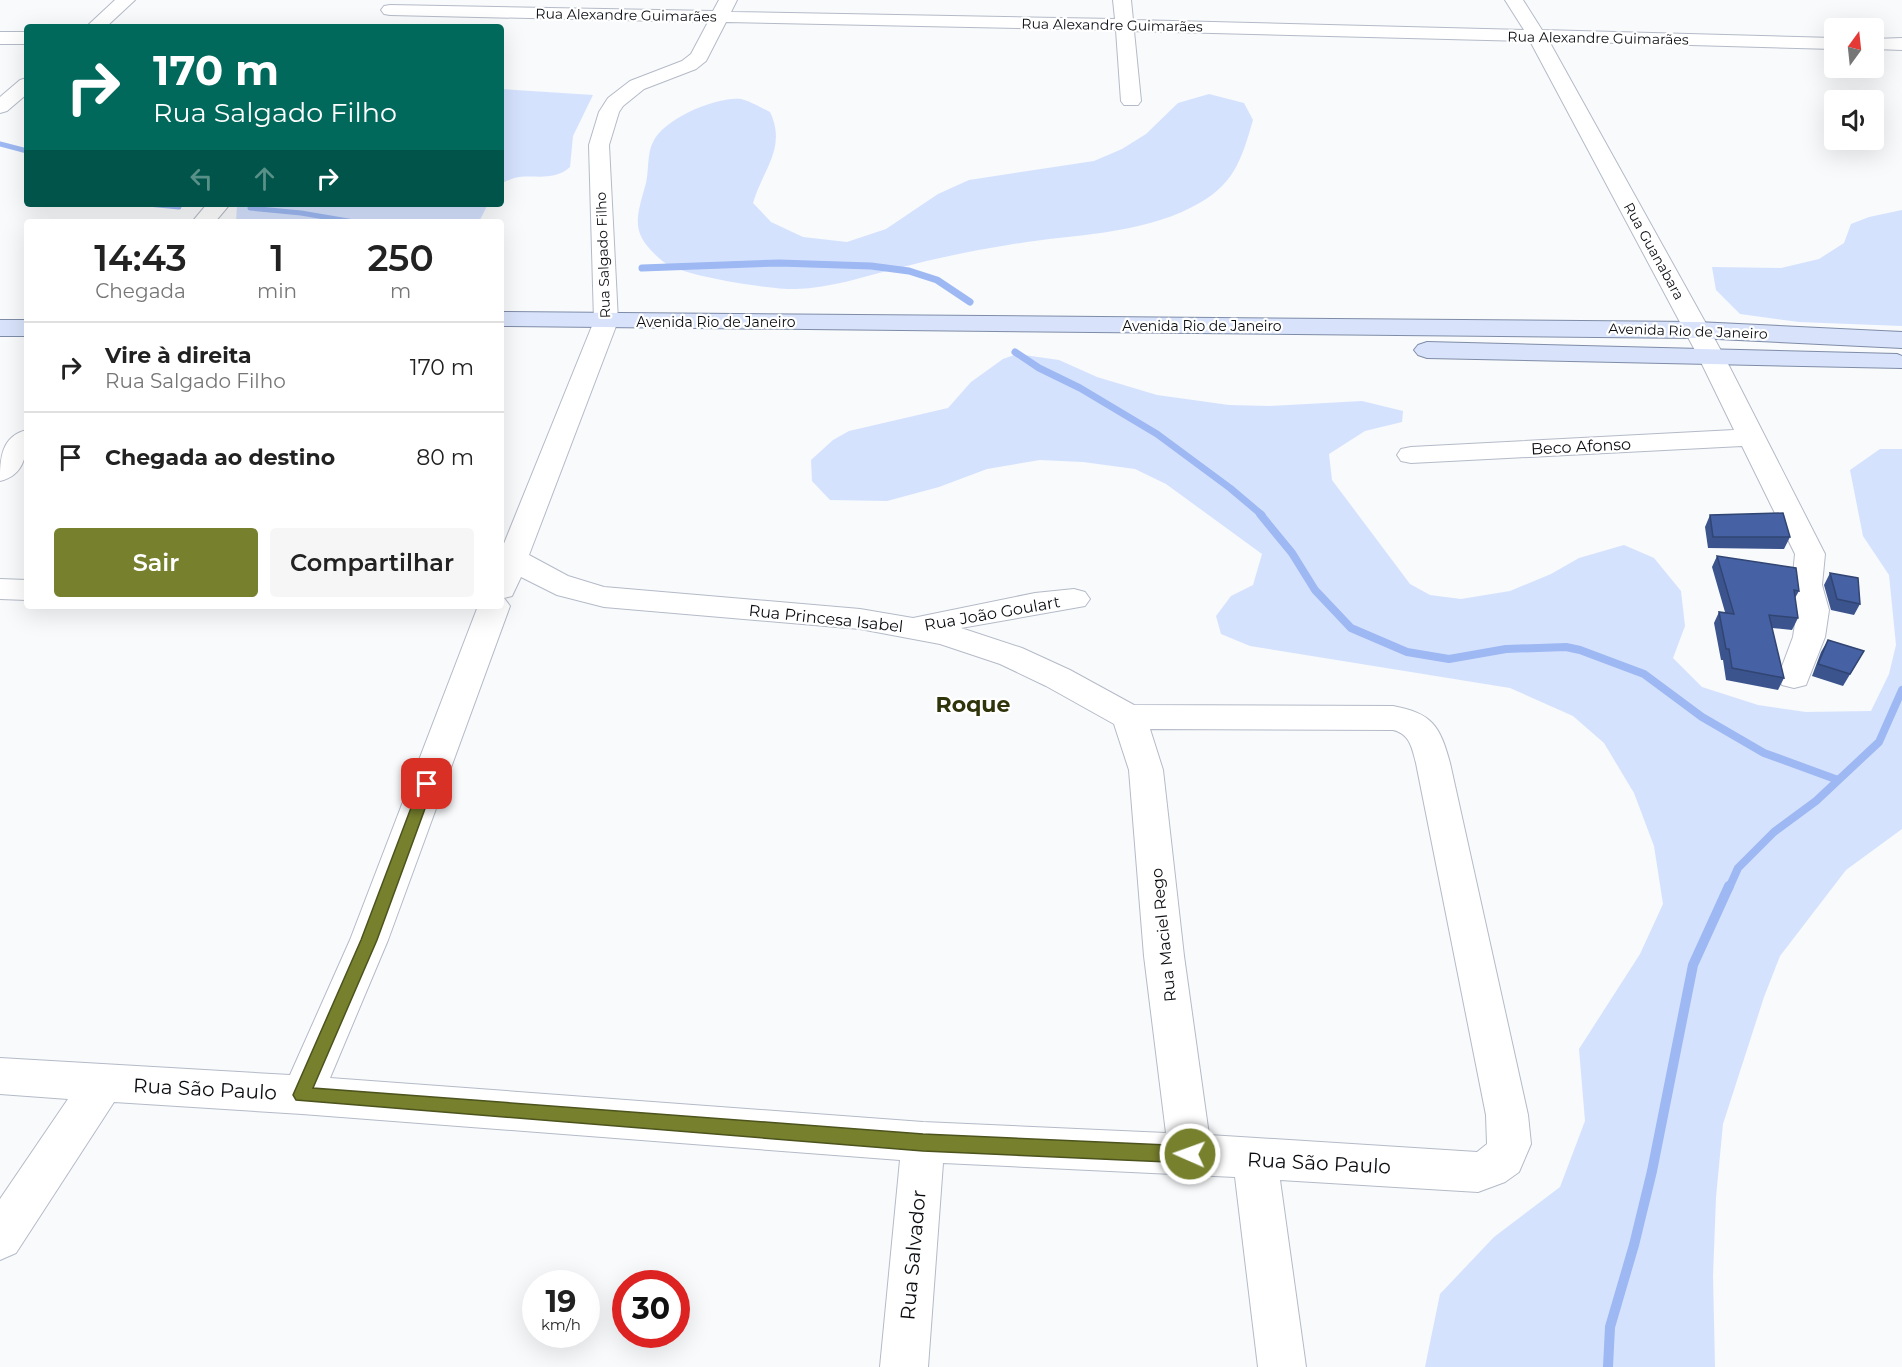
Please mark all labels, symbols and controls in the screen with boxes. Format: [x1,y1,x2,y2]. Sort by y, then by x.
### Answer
street label: Rua Alexandre Guimarães [535,4,717,26]
street label: Rua Alexandre Guimarães [1021,14,1203,36]
north arrow [1824,18,1884,78]
map controls [1824,18,1884,150]
street label: Rua Alexandre Guimarães [1507,27,1689,49]
text: 170 m [153,44,279,96]
icon: right [54,48,132,126]
button: sound [1824,90,1884,150]
text: Rua Salgado Filho [153,96,397,129]
icon: left [185,162,218,195]
icon: ahead [248,162,281,195]
icon: right [311,162,344,195]
street label: Rua Salgado Filho [592,191,614,319]
street label: Rua Guanabara [1620,199,1688,303]
text: 14:43 [94,236,187,280]
text: 1 [270,236,284,280]
text: 250 [367,236,434,280]
text: Chegada [95,279,186,303]
text: min [257,279,297,303]
text: m [390,279,411,303]
street label: Avenida Rio de Janeiro [636,313,796,331]
street label: Avenida Rio de Janeiro [1122,317,1282,335]
street label: Avenida Rio de Janeiro [1608,319,1768,343]
text: Vire à direita [105,342,252,369]
icon: right [54,351,87,384]
text: 170 m [410,354,474,381]
text: Rua Salgado Filho [105,369,286,393]
street label: Beco Afonso [1530,434,1632,459]
icon: arrive [54,441,87,474]
text: Chegada ao destino [105,444,335,471]
text: 80 m [416,444,474,471]
button: Sair [54,528,258,597]
button: Compartilhar [270,528,474,597]
street label: Rua João Goulart [923,592,1062,635]
street label: Rua Princesa Isabel [748,601,904,636]
district label: Roque [936,691,1010,718]
pin [401,758,452,809]
icon: arrive [410,767,443,800]
street label: Rua Maciel Rego [1147,867,1180,1003]
street label: Rua São Paulo [132,1073,278,1105]
position arrow [1158,1122,1222,1186]
street label: Rua São Paulo [1246,1147,1392,1179]
street label: Rua Salvador [895,1189,931,1321]
speed limit sign: 30 [612,1270,690,1348]
text: 19 [546,1283,576,1320]
text: km/h [541,1315,581,1334]

